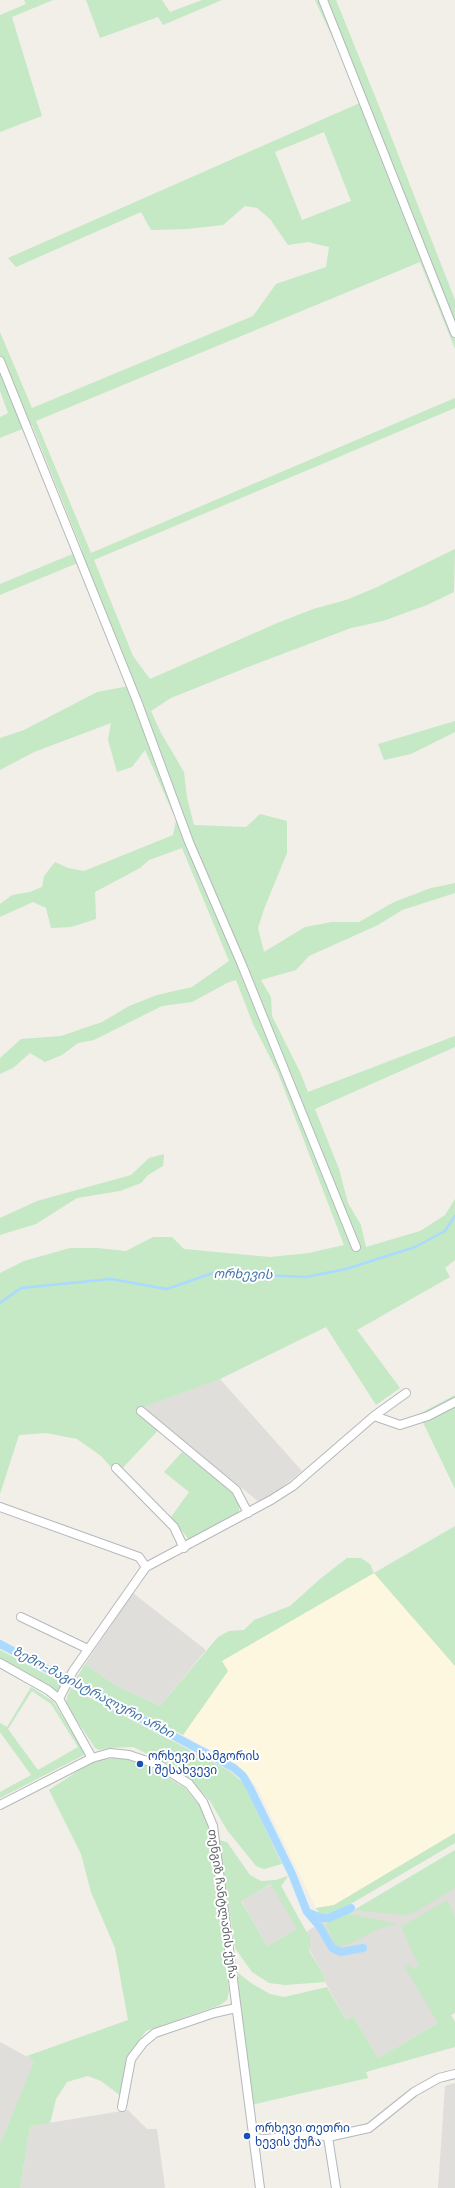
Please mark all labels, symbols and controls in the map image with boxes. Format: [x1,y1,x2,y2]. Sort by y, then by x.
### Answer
water label: ორხევის [213,1267,273,1283]
water label: ზემო-მაგისტრალური არხი [10,1644,176,1742]
place label: ორხევი სამგორის I შესახვევი [148,1750,260,1778]
marker: ორხევი სამგორის I შესახვევი [135,1759,145,1769]
street label: თენგიზ ჩანტლაძის ქუჩა [204,1828,240,1980]
place label: ორხევი თეთრი ხევის ქუჩა [255,2122,350,2150]
marker: ორხევი თეთრი ხევის ქუჩა [242,2131,252,2141]

